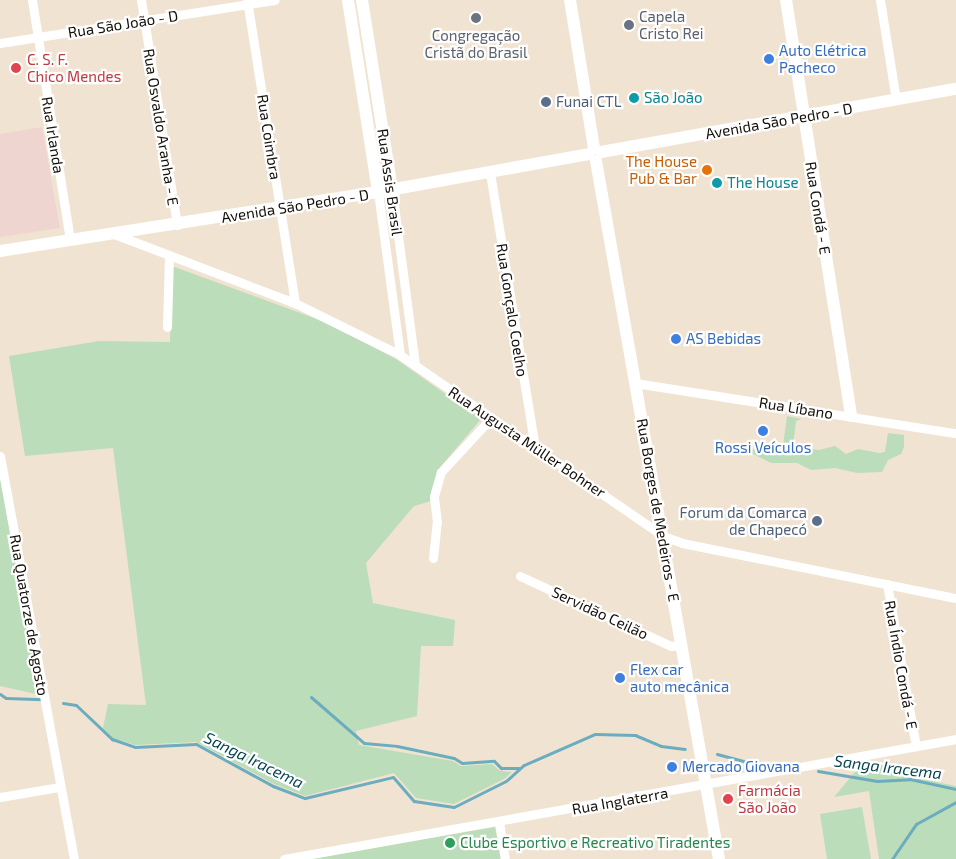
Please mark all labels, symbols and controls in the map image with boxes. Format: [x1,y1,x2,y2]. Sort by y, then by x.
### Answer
street label: Rua São João - D [66,6,180,42]
place label: Capela Cristo Rei [639,7,703,42]
marker: Congregação Cristã do Brasil [470,12,482,24]
marker: Capela Cristo Rei [623,19,635,31]
place label: Congregação Cristã do Brasil [424,26,528,61]
place label: Auto Elétrica Pacheco [779,41,866,76]
street label: Rua Osvaldo Aranha - E [140,47,182,207]
place label: C. S. F. Chico Mendes [27,50,121,85]
marker: Auto Elétrica Pacheco [763,53,775,65]
marker: C. S. F. Chico Mendes [9,61,23,75]
place label: São João [644,89,703,107]
marker: São João [628,92,640,104]
street label: Rua Coimbra [253,93,285,181]
place label: Funai CTL [556,93,621,111]
street label: Rua Irlanda [38,95,68,175]
marker: Funai CTL [540,96,552,108]
street label: Avenida São Pedro - D [704,99,854,143]
street label: Rua Assis Brasil [374,127,406,237]
place label: The House Pub & Bar [625,152,697,187]
street label: Rua Condá - E [802,160,834,256]
marker: The House Pub & Bar [701,164,713,176]
place label: The House [727,174,799,192]
marker: The House [711,177,723,189]
street label: Avenida São Pedro - D [220,185,370,227]
street label: Rua Gonçalo Coelho [493,242,531,378]
place label: AS Bebidas [686,330,761,348]
marker: AS Bebidas [670,333,682,345]
street label: Rua Augusta Müller Bohner [445,382,609,502]
street label: Rua Líbano [758,393,834,423]
street label: Rua Borges de Medeiros - E [633,417,683,603]
marker: Rossi Veículos [757,425,769,437]
place label: Rossi Veículos [715,439,811,457]
place label: Forum da Comarca de Chapecó [680,503,807,538]
marker: Forum da Comarca de Chapecó [811,515,823,527]
street label: Rua Quatorze de Agosto [6,533,52,697]
street label: Servidão Ceilão [549,583,651,643]
street label: Rua Índio Condá - E [881,599,921,731]
place label: Flex car auto mecânica [630,660,729,695]
marker: Flex car auto mecânica [614,672,626,684]
water label: Sanga Iracema [201,728,307,792]
water label: Sanga Iracema [833,751,943,783]
place label: Mercado Giovana [682,758,800,776]
marker: Mercado Giovana [666,761,678,773]
place label: Farmácia São João [738,781,801,816]
street label: Rua Inglaterra [571,784,669,818]
marker: Farmácia São João [722,793,734,805]
place label: Clube Esportivo e Recreativo Tiradentes [460,834,731,852]
marker: Clube Esportivo e Recreativo Tiradentes [444,837,456,849]

